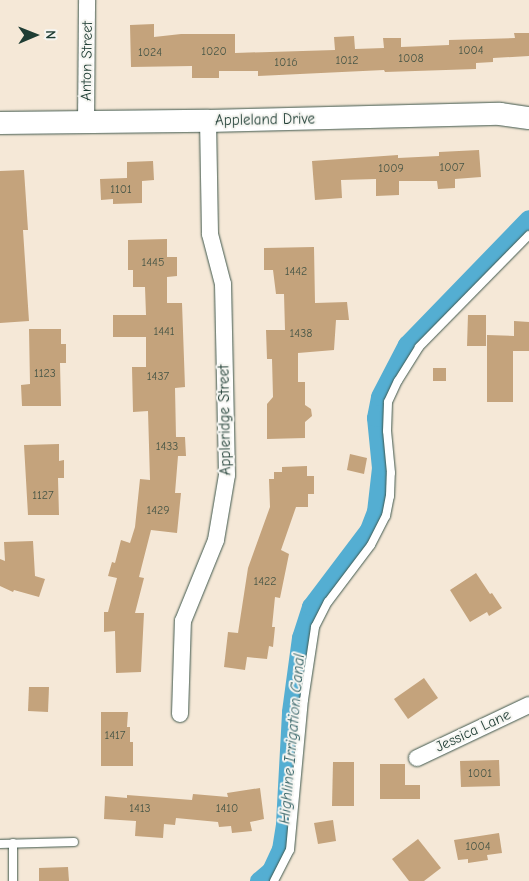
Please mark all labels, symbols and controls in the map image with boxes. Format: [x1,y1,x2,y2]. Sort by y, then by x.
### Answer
north arrow [10,10,60,60]
street label: Anton Street [77,21,97,101]
text: N [42,30,59,39]
house number: 1004 [458,44,484,58]
house number: 1020 [201,45,227,59]
house number: 1024 [138,46,162,60]
house number: 1008 [398,52,424,66]
house number: 1012 [335,54,359,68]
house number: 1016 [274,56,298,70]
street label: Appleland Drive [215,110,315,130]
house number: 1007 [439,161,465,175]
house number: 1009 [378,162,404,176]
house number: 1101 [110,183,132,197]
house number: 1445 [142,256,164,270]
house number: 1442 [285,265,307,279]
house number: 1441 [153,325,175,339]
house number: 1438 [290,327,312,341]
street label: Appleridge Street [215,364,235,476]
house number: 1123 [34,367,56,381]
house number: 1437 [147,370,169,384]
house number: 1433 [156,440,178,454]
house number: 1127 [32,489,54,503]
house number: 1429 [146,504,170,518]
house number: 1422 [253,575,277,589]
water label: Highline Irrigation Canal [275,653,309,825]
street label: Jessica Lane [432,706,514,756]
house number: 1417 [105,729,125,743]
house number: 1001 [468,767,492,781]
house number: 1413 [129,802,151,816]
house number: 1410 [216,802,238,816]
house number: 1004 [465,840,491,854]

